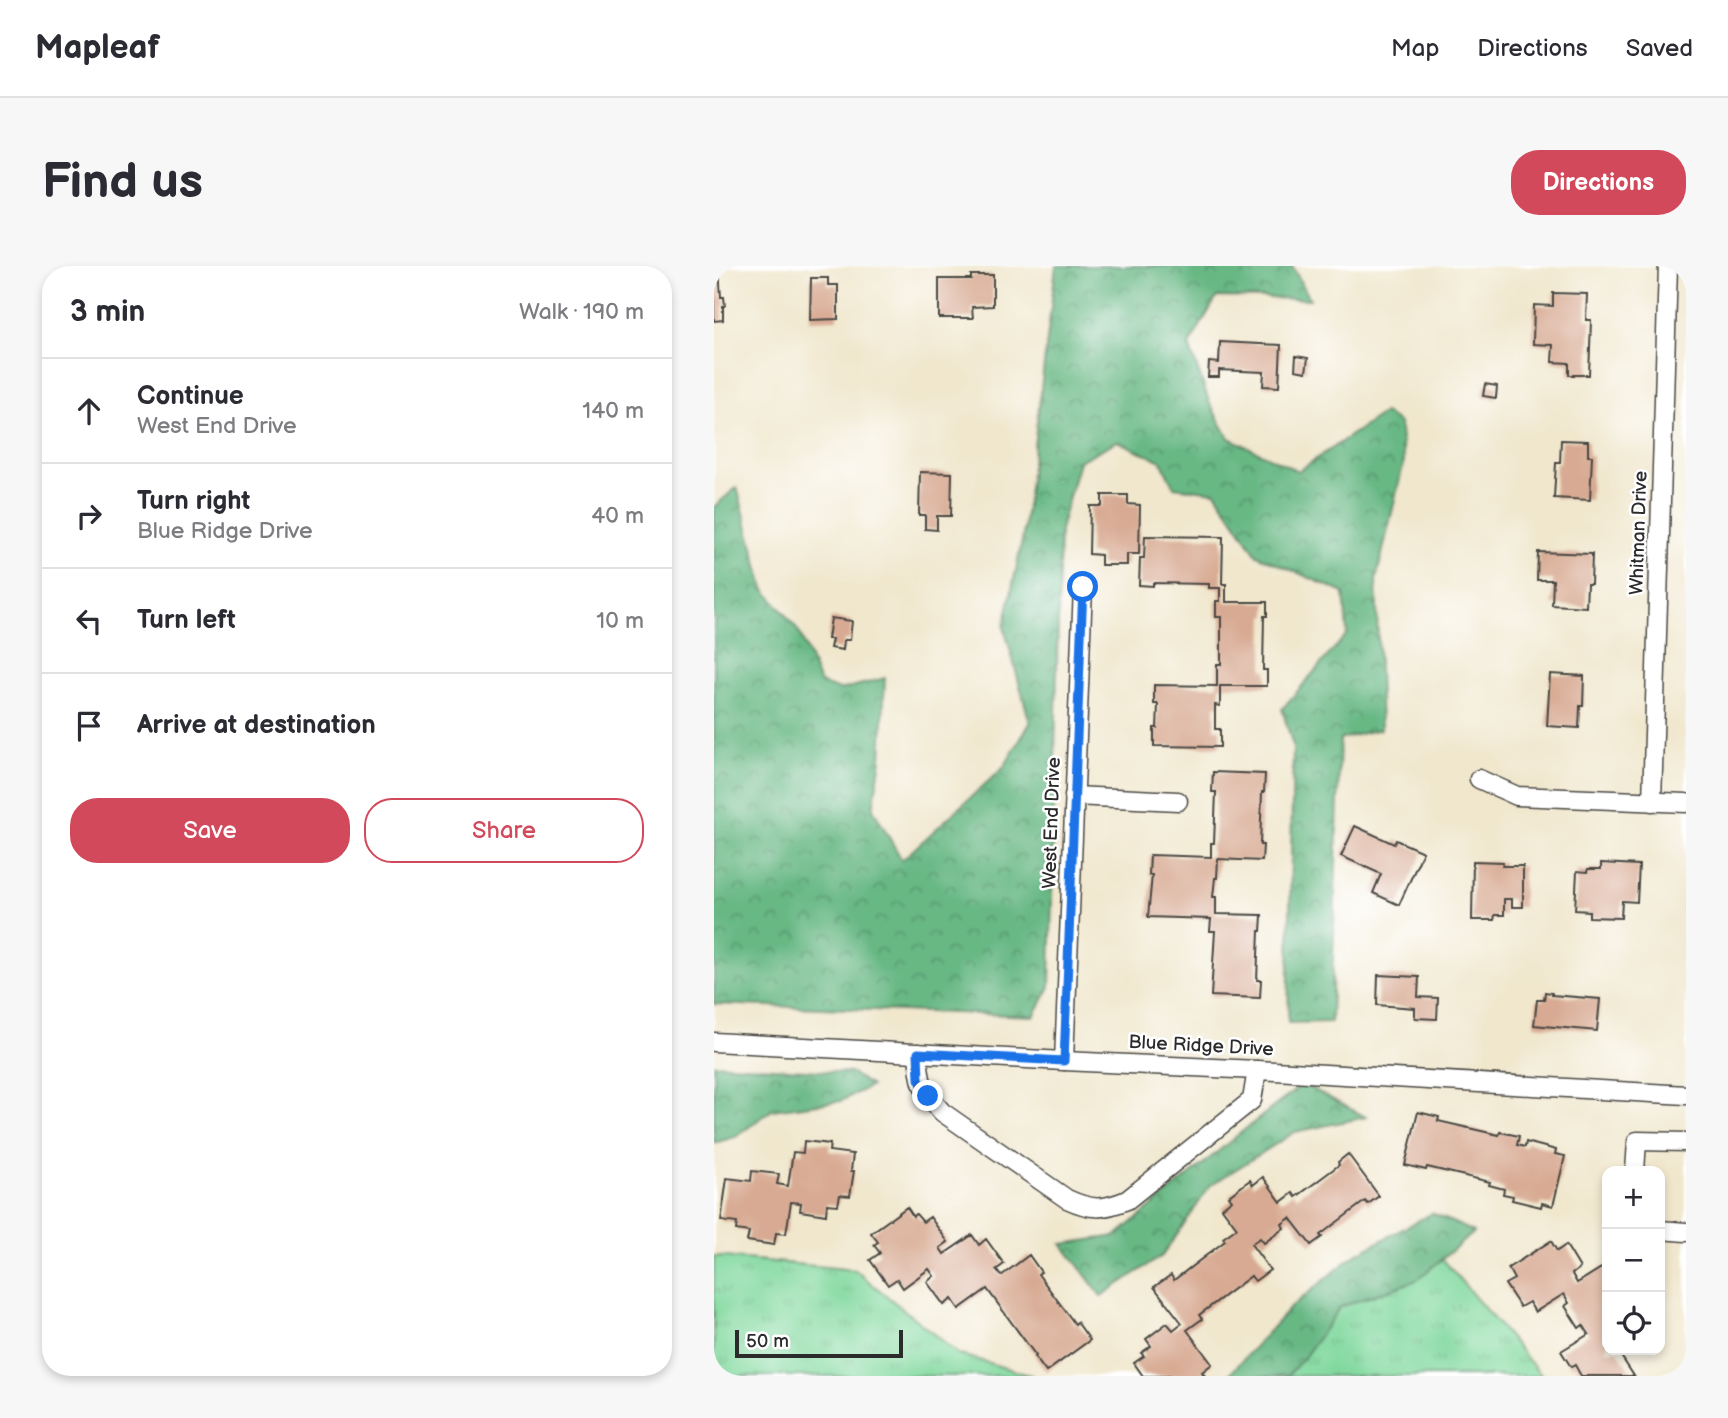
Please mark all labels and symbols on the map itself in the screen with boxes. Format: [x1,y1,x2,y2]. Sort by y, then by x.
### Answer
street label: Whitman Drive [1625,470,1653,596]
route start [1067,571,1098,602]
street label: West End Drive [1038,757,1066,889]
street label: Blue Ridge Drive [1128,1031,1274,1061]
route end [912,1080,943,1111]
scale bar [735,1327,903,1359]

